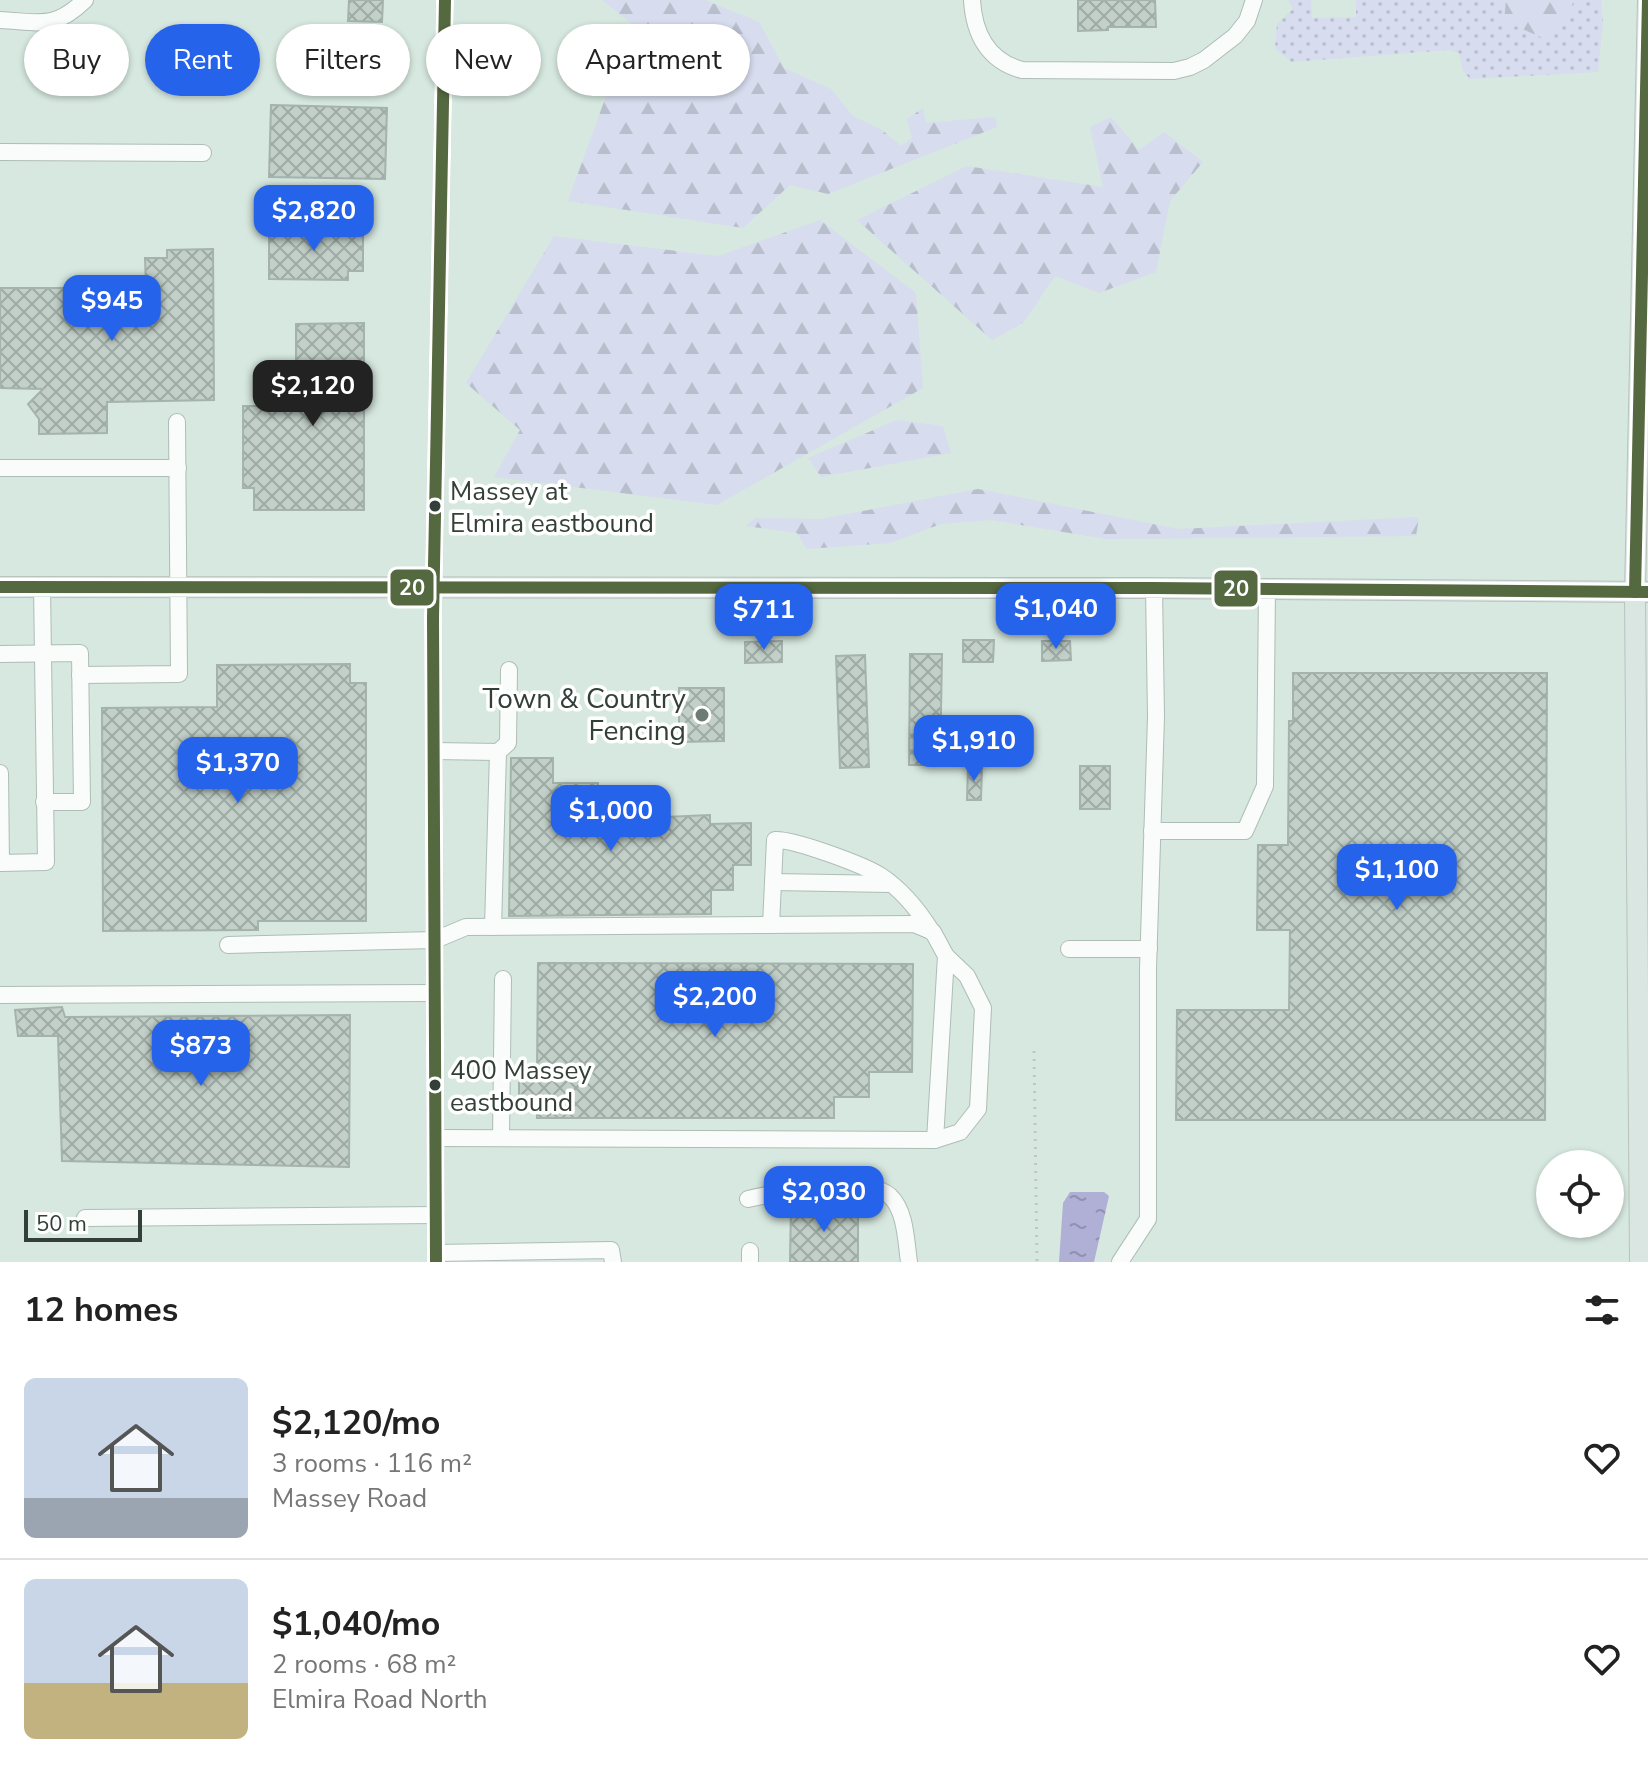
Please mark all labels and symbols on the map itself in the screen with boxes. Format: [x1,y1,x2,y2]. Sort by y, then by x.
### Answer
pin: $2,820 [249,185,379,253]
pin: $945 [65,275,159,343]
pin: $2,120 [248,360,378,428]
place label: Massey at Elmira eastbound [450,474,654,541]
marker: Massey at Elmira eastbound [427,498,443,514]
line badge: 20 [389,568,435,607]
line badge: 20 [1213,569,1259,608]
text: 20 [399,573,425,603]
text: 20 [1223,574,1249,604]
pin: $1,040 [991,583,1121,651]
pin: $711 [717,584,811,652]
place label: Town & Country Fencing [483,680,687,750]
marker: Town & Country Fencing [693,706,711,724]
pin: $1,910 [909,715,1039,783]
pin: $1,370 [173,737,303,805]
pin: $1,000 [546,785,676,853]
pin: $1,100 [1332,844,1462,912]
pin: $2,200 [650,971,780,1039]
pin: $873 [154,1020,248,1088]
place label: 400 Massey eastbound [450,1053,592,1120]
marker: 400 Massey eastbound [427,1077,443,1093]
pin: $2,030 [759,1166,889,1234]
scale bar [24,1206,142,1242]

